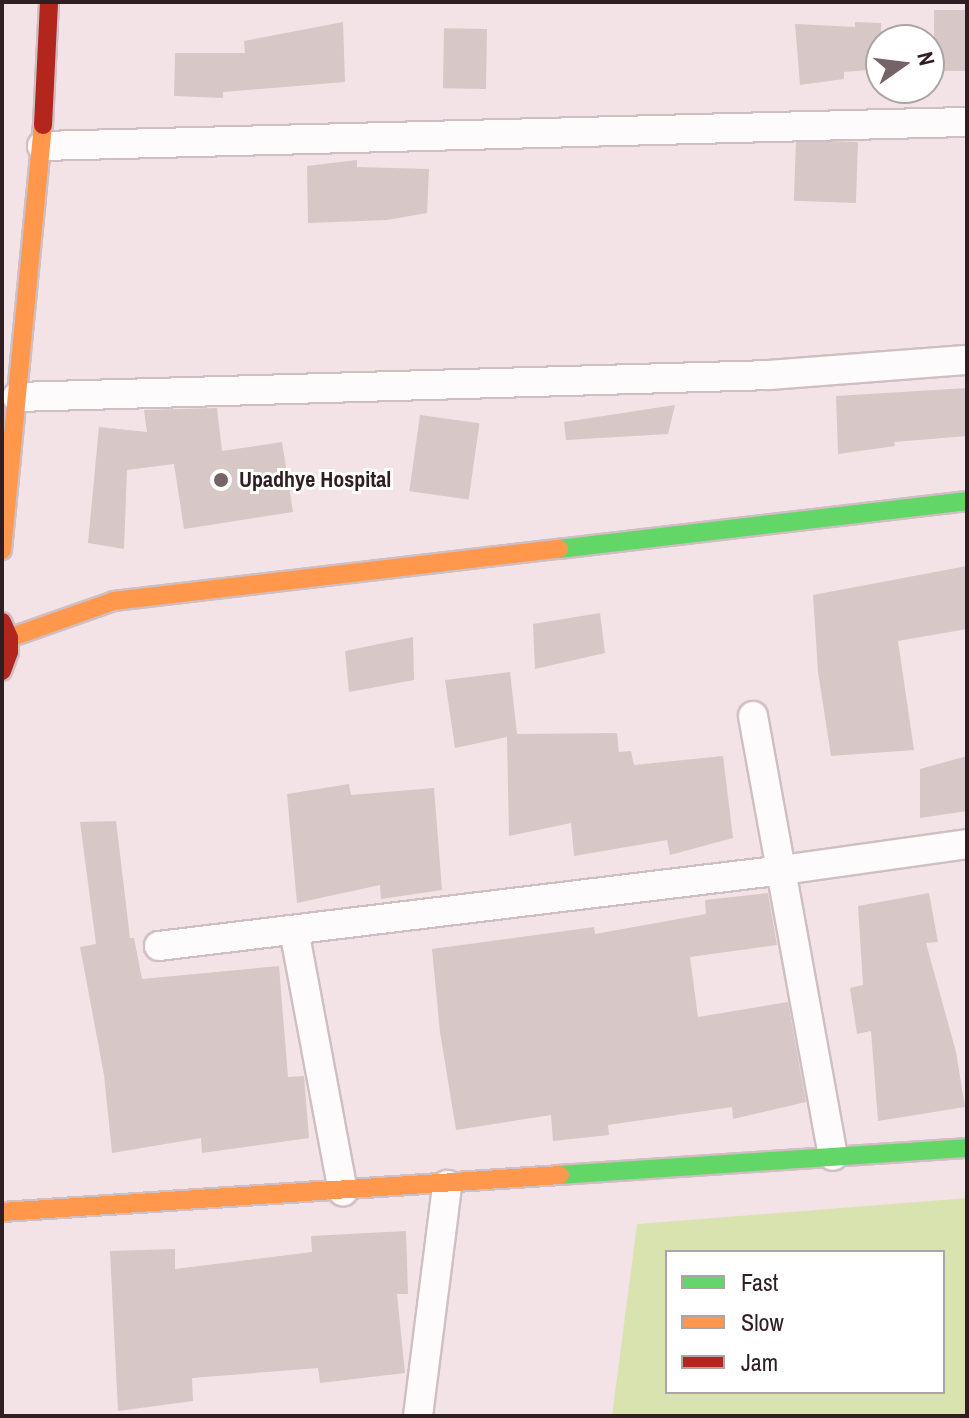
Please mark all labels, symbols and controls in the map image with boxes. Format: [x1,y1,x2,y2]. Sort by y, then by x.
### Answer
north arrow [865,24,945,104]
text: N [910,49,942,69]
place label: Upadhye Hospital [239,467,391,493]
marker: Upadhye Hospital [210,469,232,491]
legend [665,1250,945,1394]
text: Fast [741,1266,778,1298]
text: Slow [741,1306,784,1338]
text: Jam [741,1346,778,1378]

